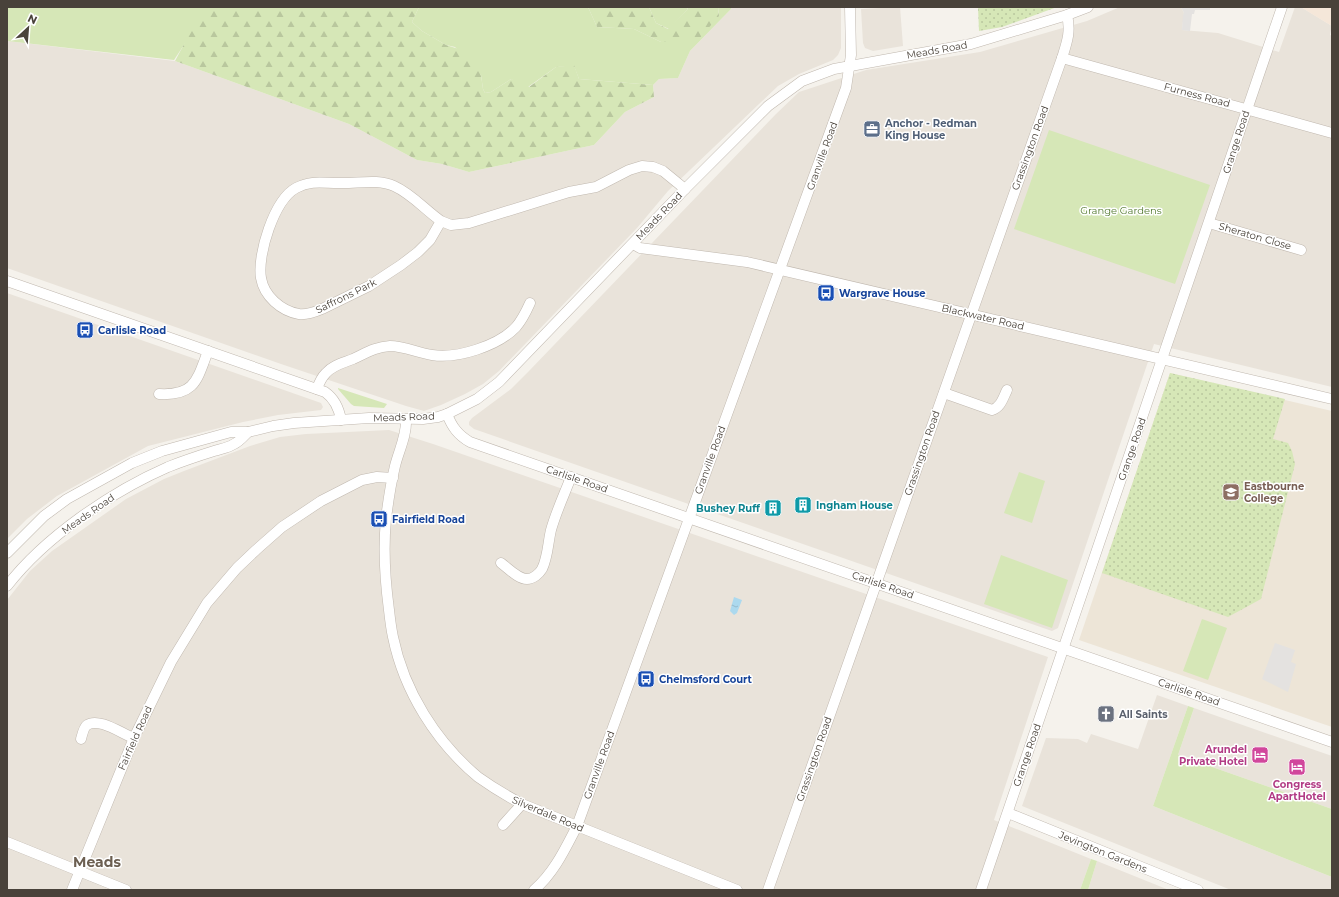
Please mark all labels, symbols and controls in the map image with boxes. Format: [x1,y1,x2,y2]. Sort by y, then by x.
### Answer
north arrow [8,8,48,48]
text: N [25,11,39,27]
street label: Meads Road [905,38,969,62]
street label: Furness Road [1162,80,1232,110]
street label: Grassington Road [1009,104,1051,192]
street label: Grange Road [1220,109,1252,175]
place label: Anchor - Redman King House [884,117,977,142]
office icon: Anchor - Redman King House [862,119,882,139]
street label: Granville Road [804,120,840,192]
street label: Meads Road [633,189,685,243]
park label: Grange Gardens [1080,204,1162,217]
street label: Sheraton Close [1217,219,1293,253]
street label: Saffrons Park [313,276,379,316]
bus stop icon: Wargrave House [816,283,836,303]
place label: Wargrave House [839,287,926,300]
street label: Blackwater Road [940,301,1026,333]
bus stop icon: Carlisle Road [75,320,95,340]
place label: Carlisle Road [98,324,166,337]
street label: Meads Road [373,409,435,425]
street label: Grassington Road [901,409,943,497]
street label: Grange Road [1115,416,1149,482]
street label: Granville Road [692,424,728,496]
street label: Carlisle Road [544,462,610,496]
place label: Eastbourne College [1244,480,1304,505]
school or university icon: Eastbourne College [1221,482,1241,502]
street label: Meads Road [59,491,117,537]
building icon: Ingham House [793,495,813,515]
building icon: Bushey Ruff [763,498,783,518]
place label: Ingham House [816,499,893,512]
place label: Bushey Ruff [696,502,761,515]
bus stop icon: Fairfield Road [369,509,389,529]
place label: Fairfield Road [392,513,465,526]
street label: Carlisle Road [850,568,916,602]
bus stop icon: Chelmsford Court [636,669,656,689]
place label: Chelmsford Court [659,673,753,686]
street label: Carlisle Road [1156,675,1222,709]
street label: Fairfield Road [115,704,155,772]
church icon: All Saints [1096,704,1116,724]
place label: All Saints [1118,708,1168,721]
street label: Grassington Road [793,715,835,803]
street label: Grange Road [1010,722,1044,788]
street label: Granville Road [581,729,617,801]
place label: Arundel Private Hotel [1179,743,1247,768]
hotel icon: Arundel Private Hotel [1250,745,1270,765]
hotel icon: Congress ApartHotel [1287,757,1307,777]
place label: Congress ApartHotel [1267,778,1326,803]
street label: Silverdale Road [510,793,586,835]
street label: Jevington Gardens [1056,828,1149,876]
district label: Meads [73,853,121,871]

